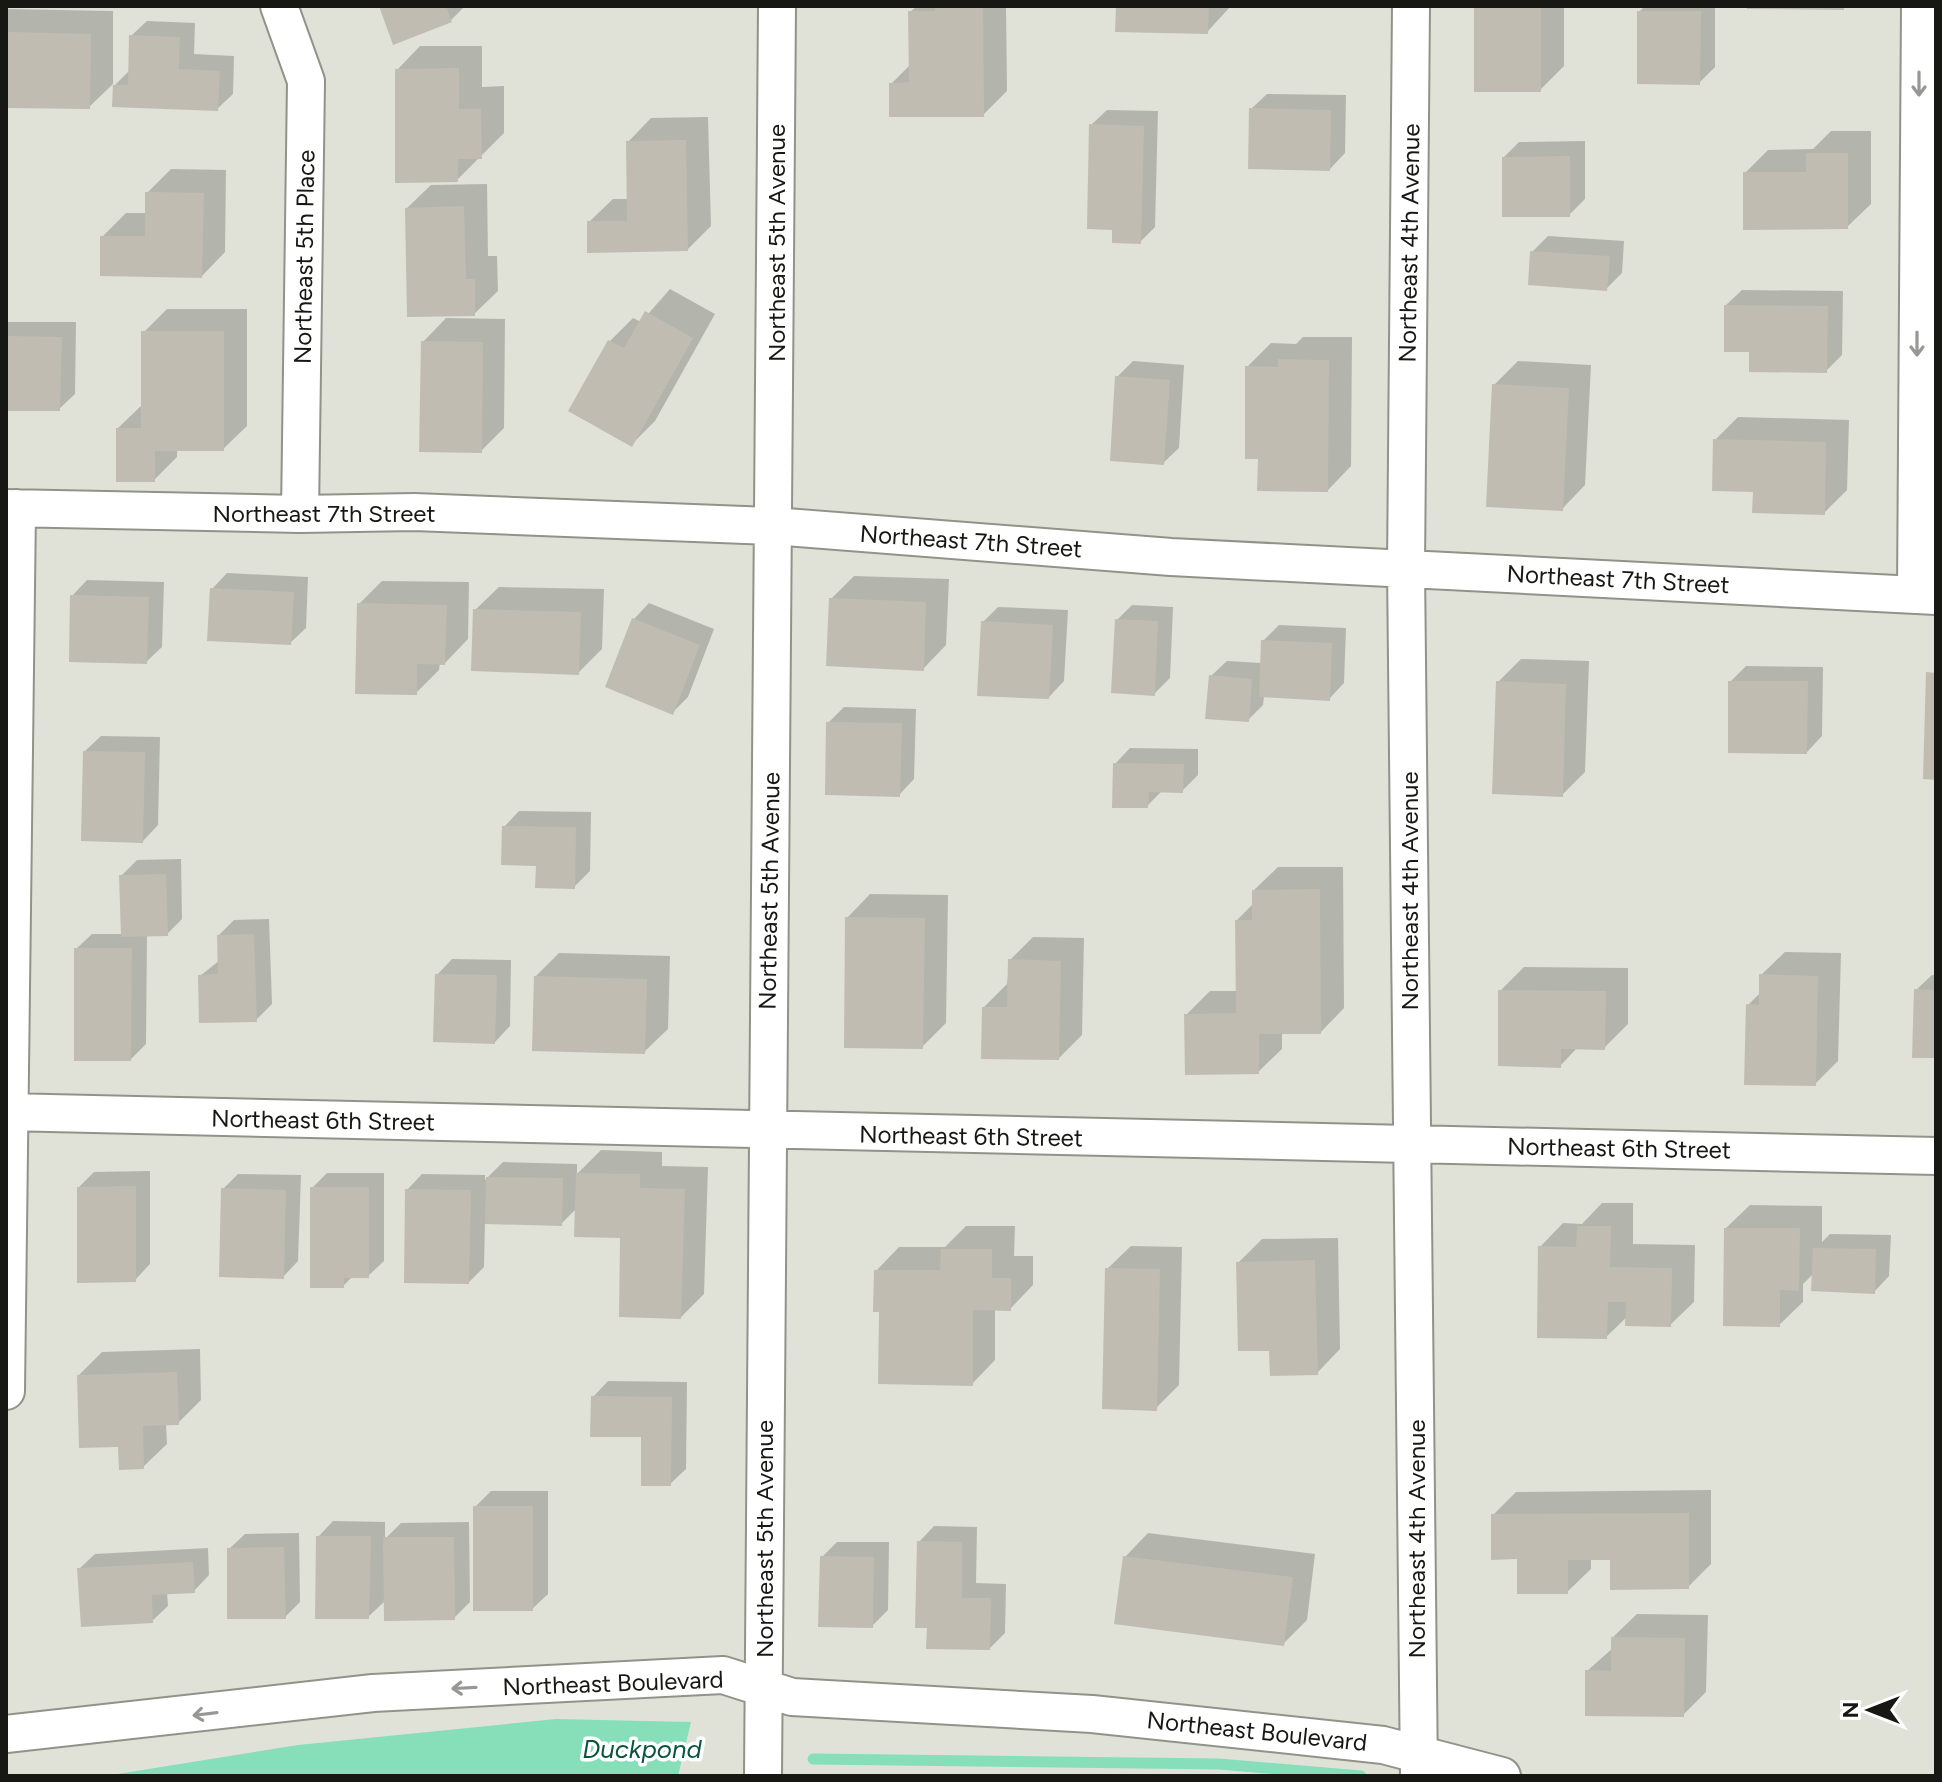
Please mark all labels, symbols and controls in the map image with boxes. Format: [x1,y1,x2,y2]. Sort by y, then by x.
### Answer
one-way arrow [1911,70,1927,97]
street label: Northeast 4th Avenue [1392,123,1426,363]
street label: Northeast 5th Avenue [762,124,791,362]
street label: Northeast 5th Place [288,150,320,364]
one-way arrow [1910,330,1925,357]
street label: Northeast 7th Street [212,499,436,528]
street label: Northeast 7th Street [859,519,1083,563]
street label: Northeast 7th Street [1506,559,1730,599]
street label: Northeast 4th Avenue [1395,771,1424,1011]
street label: Northeast 5th Avenue [752,772,786,1010]
street label: Northeast 6th Street [211,1104,435,1136]
street label: Northeast 6th Street [859,1120,1083,1152]
street label: Northeast 6th Street [1507,1132,1731,1164]
street label: Northeast 4th Avenue [1402,1419,1431,1659]
street label: Northeast 5th Avenue [750,1420,779,1658]
street label: Northeast Boulevard [502,1665,724,1701]
north arrow [1830,1670,1910,1750]
one-way arrow [451,1681,478,1696]
text: N [1837,1701,1864,1719]
street label: Northeast Boulevard [1145,1705,1369,1757]
one-way arrow [192,1706,219,1721]
water label: Duckpond [582,1733,702,1765]

